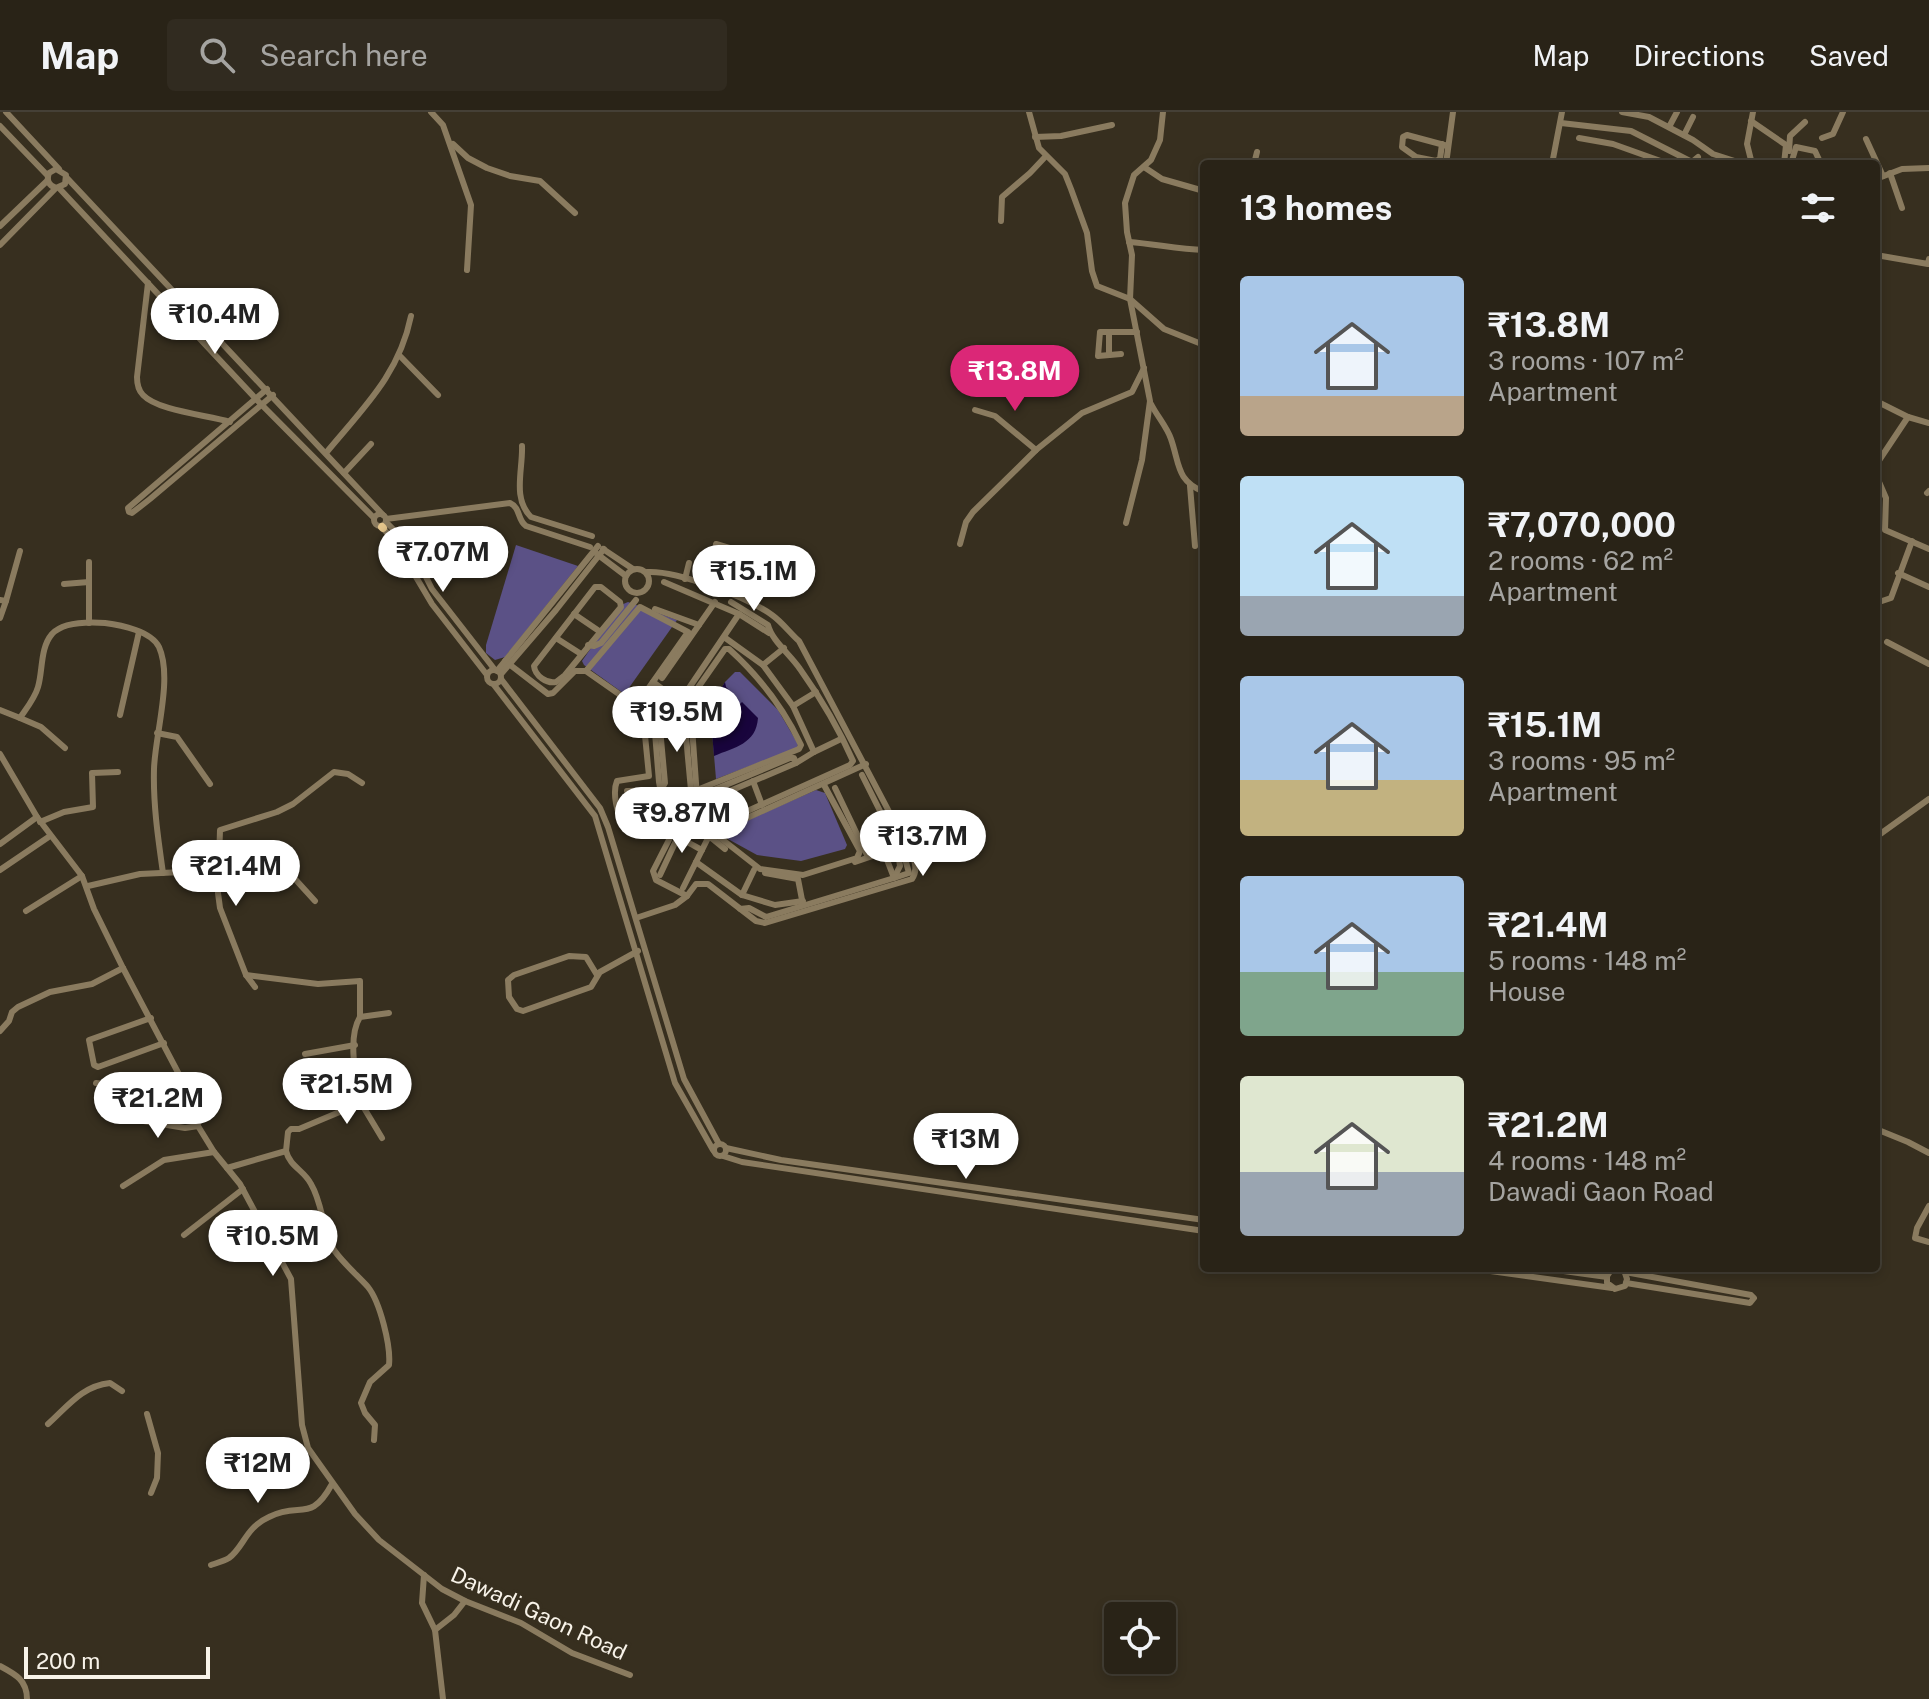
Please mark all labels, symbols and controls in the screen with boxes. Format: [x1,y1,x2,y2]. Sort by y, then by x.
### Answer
search box [167,19,727,91]
text: Map [40,33,119,78]
icon: search [195,33,239,77]
text: Search here [259,37,428,73]
text: Map [1533,39,1589,72]
text: Directions [1633,39,1765,72]
text: Saved [1809,39,1889,72]
icon: filters [1796,186,1840,230]
text: 13 homes [1240,188,1392,228]
pin: ₹10.4M [150,288,280,356]
text: ₹10.4M [169,298,261,329]
text: ₹13.8M [1488,305,1610,345]
icon: home [1304,308,1400,404]
pin: ₹13.8M [950,345,1080,413]
text: 3 rooms · 107 m² [1488,345,1684,376]
text: ₹13.8M [968,355,1062,386]
text: Apartment [1488,376,1618,407]
text: ₹7,070,000 [1488,505,1676,545]
icon: home [1304,508,1400,604]
pin: ₹7.07M [378,526,508,594]
text: ₹7.07M [396,536,490,567]
pin: ₹15.1M [689,545,819,613]
text: 2 rooms · 62 m² [1488,545,1673,576]
text: ₹15.1M [710,555,798,586]
text: Apartment [1488,576,1618,607]
pin: ₹19.5M [612,686,742,754]
text: ₹19.5M [630,696,724,727]
text: ₹15.1M [1488,705,1602,745]
icon: home [1304,708,1400,804]
text: 3 rooms · 95 m² [1488,745,1675,776]
text: Apartment [1488,776,1618,807]
pin: ₹9.87M [617,787,747,855]
text: ₹9.87M [633,797,731,828]
pin: ₹13.7M [858,810,988,878]
text: ₹13.7M [878,820,968,851]
pin: ₹21.4M [171,840,301,908]
text: ₹21.4M [190,850,282,881]
text: ₹21.4M [1488,905,1609,945]
icon: home [1304,908,1400,1004]
text: 5 rooms · 148 m² [1488,945,1686,976]
text: House [1488,976,1565,1007]
pin: ₹21.5M [282,1058,412,1126]
text: ₹21.5M [301,1068,393,1099]
pin: ₹21.2M [93,1072,223,1140]
text: ₹21.2M [112,1082,204,1113]
text: ₹21.2M [1488,1105,1609,1145]
icon: home [1304,1108,1400,1204]
pin: ₹13M [919,1113,1013,1181]
text: ₹13M [932,1123,1001,1154]
text: 4 rooms · 148 m² [1488,1145,1686,1176]
text: Dawadi Gaon Road [1488,1176,1714,1207]
pin: ₹10.5M [208,1210,338,1278]
text: ₹10.5M [226,1220,320,1251]
pin: ₹12M [211,1437,305,1505]
text: ₹12M [224,1447,292,1478]
street label: Dawadi Gaon Road [447,1561,631,1665]
map controls [1104,1602,1176,1674]
button: locate [1104,1602,1176,1674]
scale bar [24,1643,210,1679]
text: 200 m [36,1648,100,1674]

